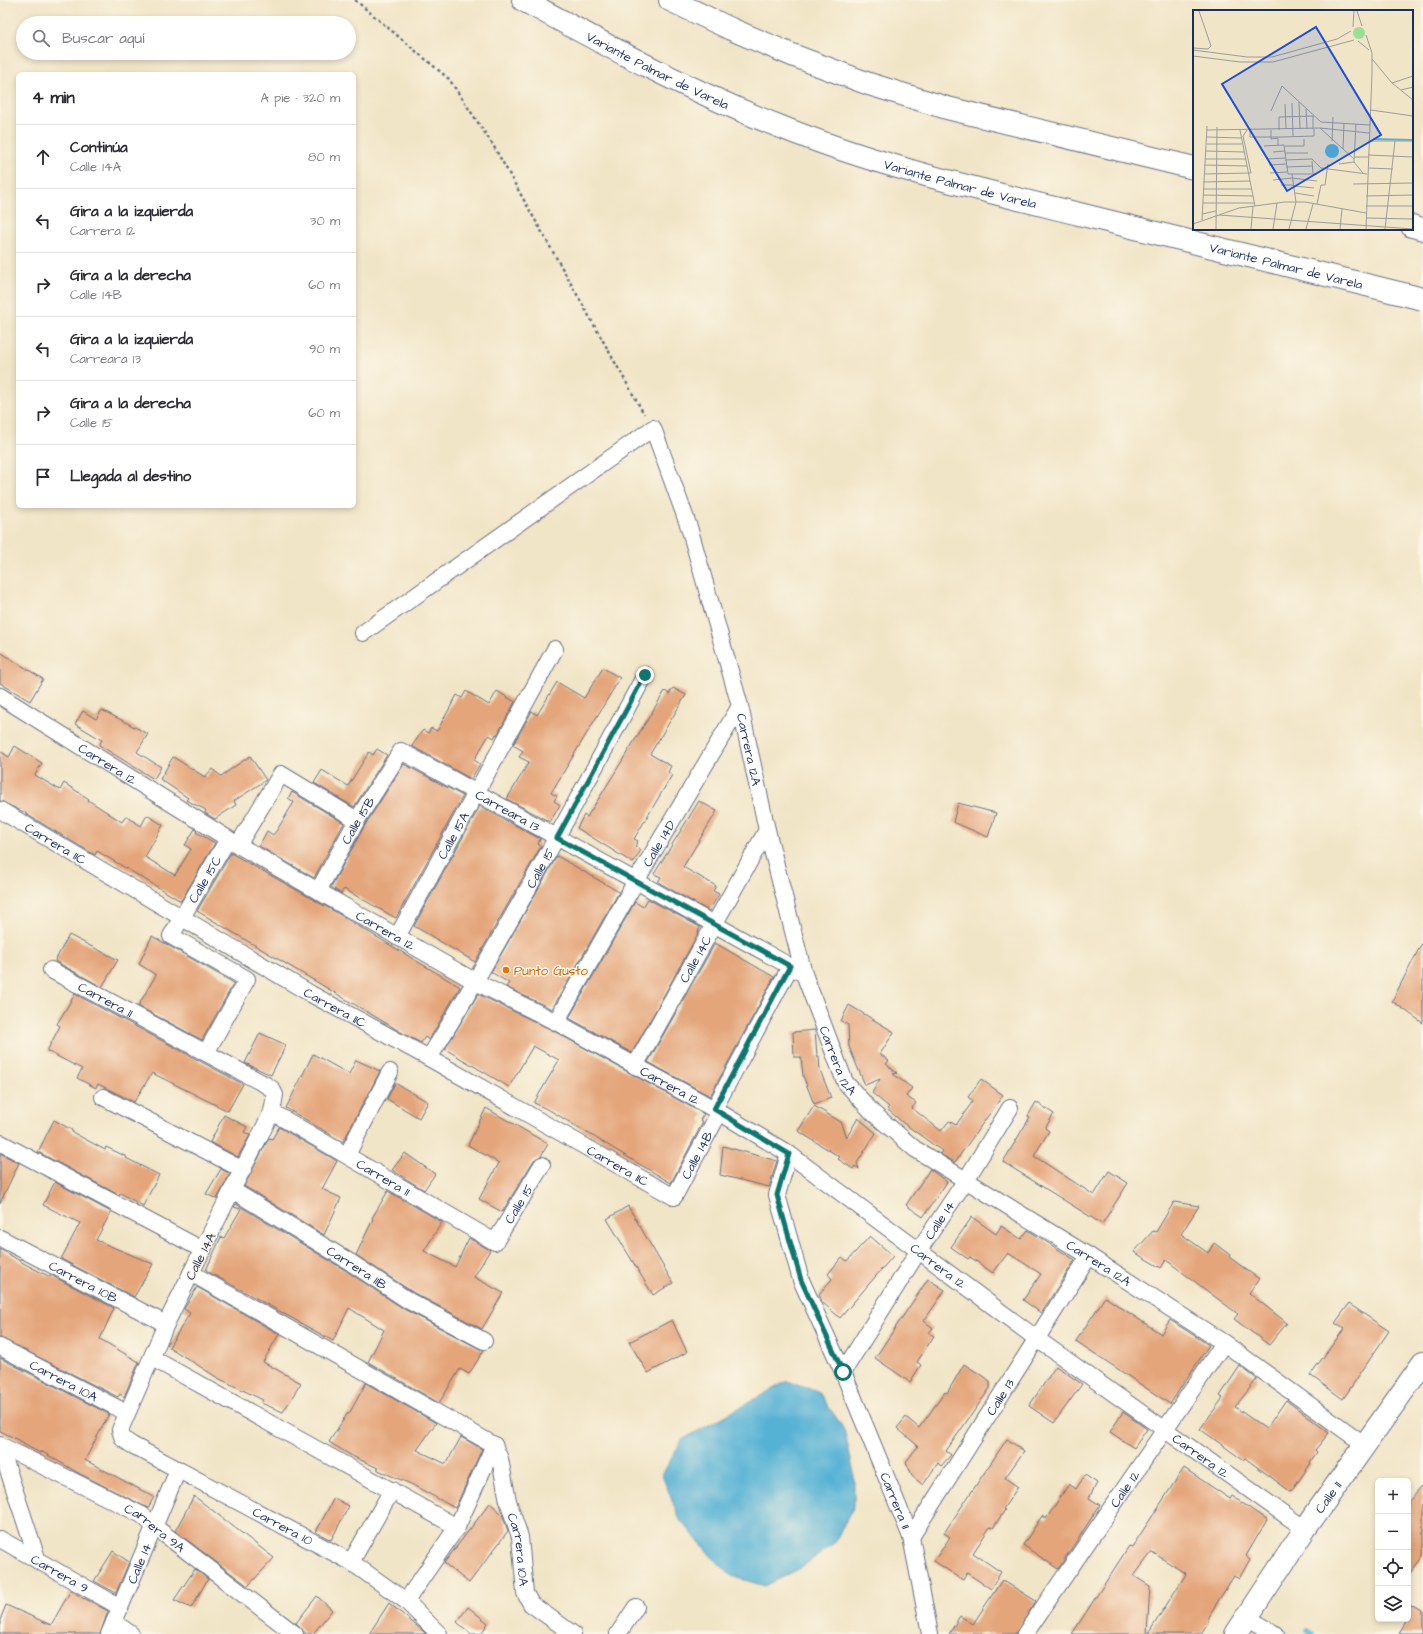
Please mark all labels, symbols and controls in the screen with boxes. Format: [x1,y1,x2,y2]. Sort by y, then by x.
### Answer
inset map [1193,10,1413,230]
search box [16,16,356,60]
icon: search [30,27,52,49]
text: Buscar aquí [62,28,144,49]
street label: Variante Palmar de Varela [583,28,732,114]
text: 4 min [32,86,75,110]
text: A pie · 320 m [260,89,340,107]
text: Continúa [70,137,128,158]
icon: ahead [32,146,54,168]
text: 80 m [308,148,340,166]
street label: Variante Palmar de Varela [882,155,1039,213]
text: Calle 14A [70,158,121,176]
text: Gira a la izquierda [70,201,193,222]
icon: left [32,210,54,232]
text: 30 m [310,212,340,230]
text: Carrera 12 [70,222,135,240]
street label: Variante Palmar de Varela [1208,239,1365,294]
text: Gira a la derecha [70,265,191,286]
icon: right [32,274,54,296]
text: 60 m [308,276,340,294]
text: Calle 14B [70,286,122,304]
text: Gira a la izquierda [70,329,193,350]
icon: left [32,338,54,360]
text: 90 m [309,340,340,358]
text: Carreara 13 [70,350,141,368]
text: Gira a la derecha [70,393,191,414]
icon: right [32,402,54,424]
text: 60 m [308,404,340,422]
text: Calle 15 [70,414,113,432]
icon: arrive [32,466,54,488]
text: Llegada al destino [70,466,191,487]
route end [636,666,654,684]
street label: Carrera 12A [732,712,765,788]
street label: Carrera 12 [75,739,140,790]
street label: Carreara 13 [472,786,543,836]
street label: Calle 15B [337,794,379,848]
street label: Calle 15A [433,808,474,863]
street label: Calle 14D [638,817,680,870]
street label: Carrera 11C [21,819,90,869]
street label: Calle 15 [522,845,559,892]
street label: Calle 15C [184,852,226,907]
street label: Carrera 12 [352,907,418,955]
street label: Calle 14C [675,932,716,986]
place label: Punto Gusto [514,962,589,980]
marker: Punto Gusto [501,965,511,975]
street label: Carrera 11 [75,978,136,1022]
street label: Carrera 11C [300,984,369,1032]
street label: Carrera 12A [815,1023,861,1100]
street label: Carrera 12 [637,1062,703,1110]
street label: Calle 14B [677,1128,718,1183]
street label: Carrera 11C [583,1141,652,1191]
street label: Carrera 11 [353,1155,414,1201]
street label: Calle 15 [500,1181,538,1227]
street label: Calle 14 [921,1198,960,1243]
street label: Calle 14A [181,1229,221,1283]
street label: Carrera 12A [1063,1236,1135,1291]
street label: Carrera 12 [906,1239,970,1293]
street label: Carrera 11B [323,1242,390,1294]
street label: Carrera 10B [45,1257,121,1307]
street label: Carrera 10A [26,1356,101,1407]
route start [834,1363,852,1381]
street label: Calle 13 [982,1375,1019,1419]
street label: Carrera 12 [1168,1430,1233,1483]
street label: Calle 12 [1106,1467,1145,1511]
street label: Carrera 11 [875,1470,915,1532]
street label: Calle 11 [1311,1478,1346,1517]
map controls [1375,1478,1411,1622]
button: + [1375,1478,1411,1514]
street label: Carrera 9A [121,1500,189,1557]
street label: Carrera 10 [249,1503,316,1550]
street label: Carrera 10A [503,1511,532,1588]
button: − [1375,1514,1411,1550]
street label: Calle 14 [123,1540,156,1587]
street label: Carrera 9 [27,1550,92,1597]
button: locate [1375,1550,1411,1586]
button: layers [1375,1586,1411,1622]

